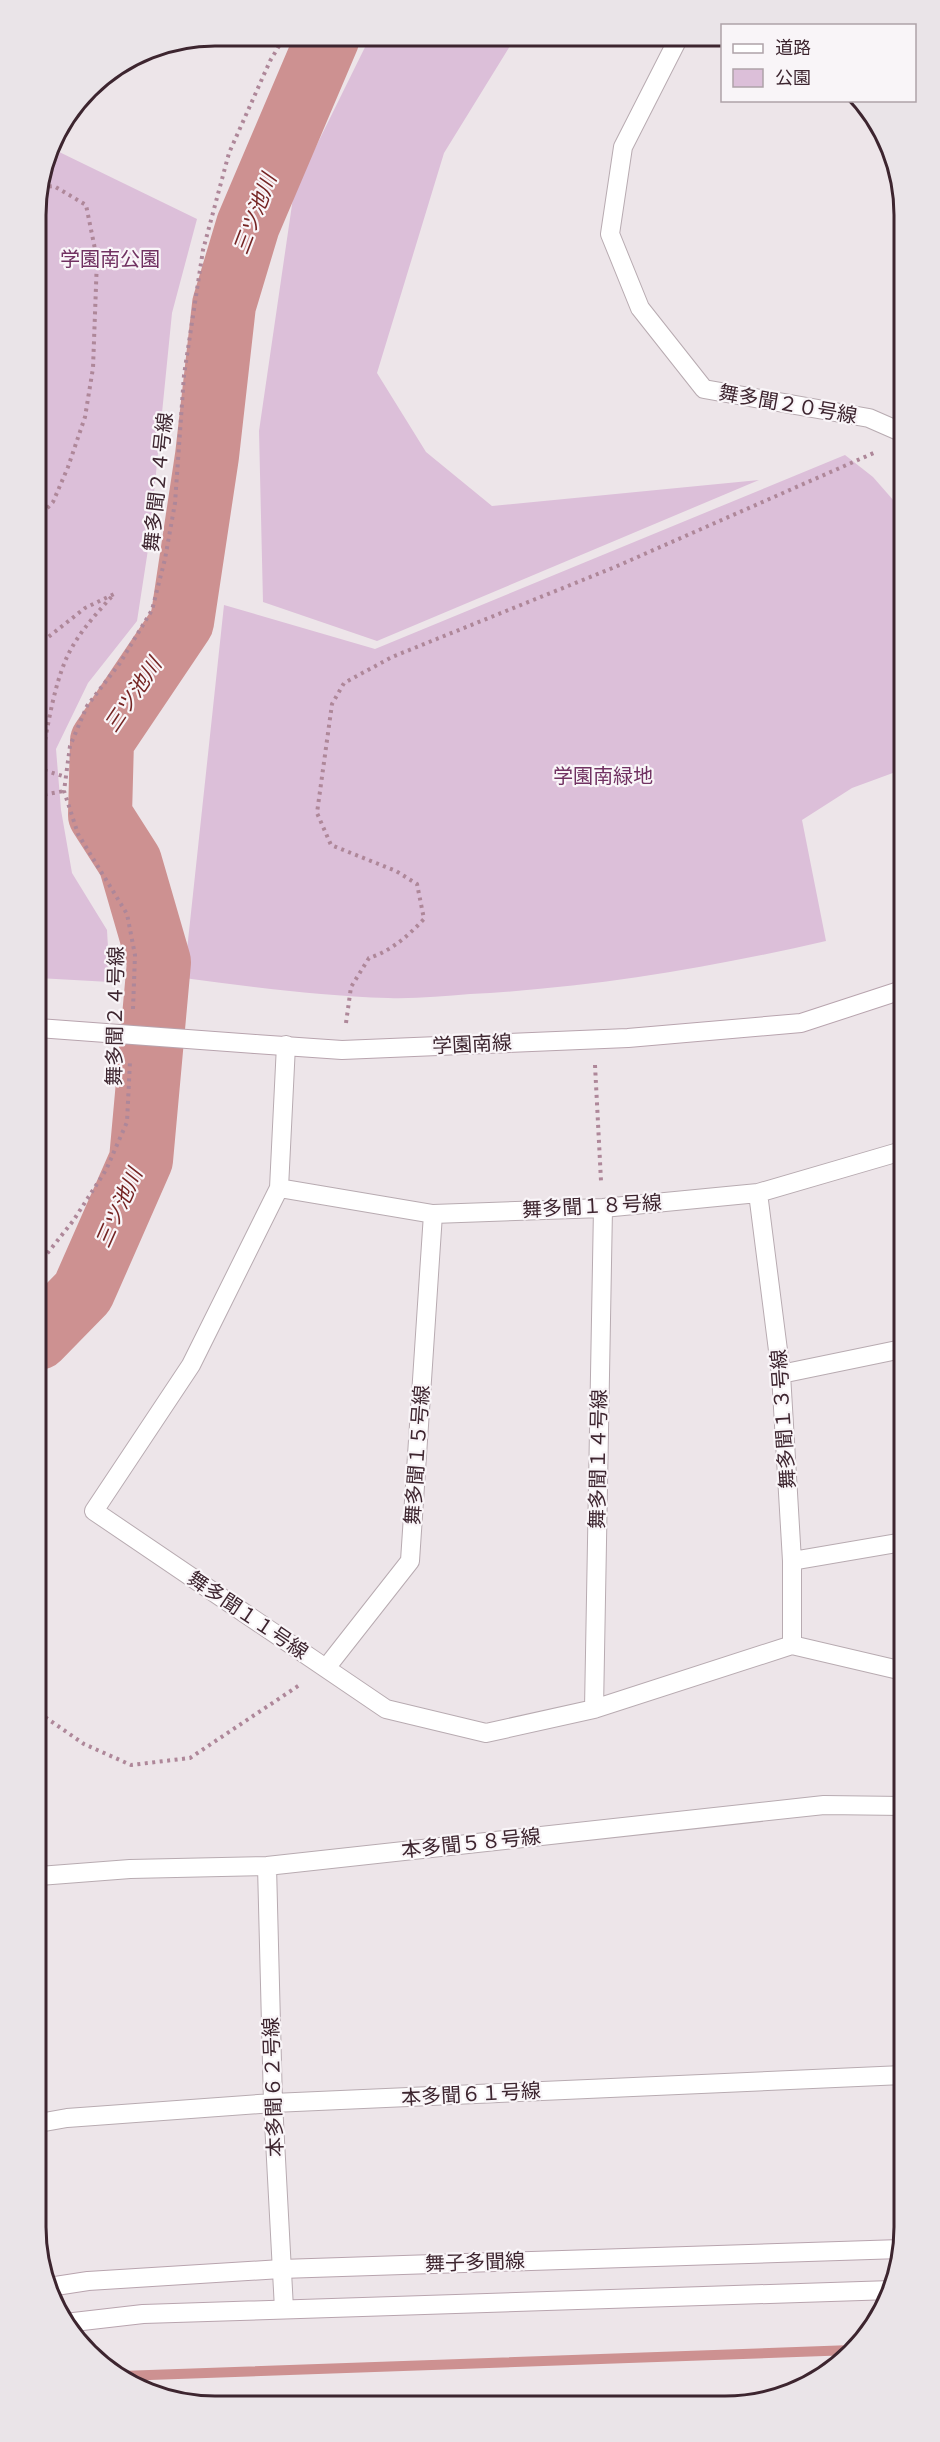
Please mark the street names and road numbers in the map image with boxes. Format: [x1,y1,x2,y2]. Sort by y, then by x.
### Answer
street label: 舞多聞２０号線 [716,379,859,431]
street label: 舞多聞２４号線 [138,411,180,553]
street label: 舞多聞２４号線 [101,946,131,1086]
street label: 学園南線 [431,1029,513,1061]
street label: 舞多聞１８号線 [521,1189,663,1225]
street label: 舞多聞１３号線 [765,1348,803,1490]
street label: 舞多聞１５号線 [399,1384,437,1526]
street label: 舞多聞１４号線 [584,1389,614,1529]
street label: 舞多聞１１号線 [182,1565,313,1667]
street label: 本多聞５８号線 [400,1823,542,1865]
street label: 本多聞６２号線 [258,2017,290,2157]
street label: 本多聞６１号線 [400,2077,542,2113]
street label: 舞子多聞線 [425,2247,525,2279]

